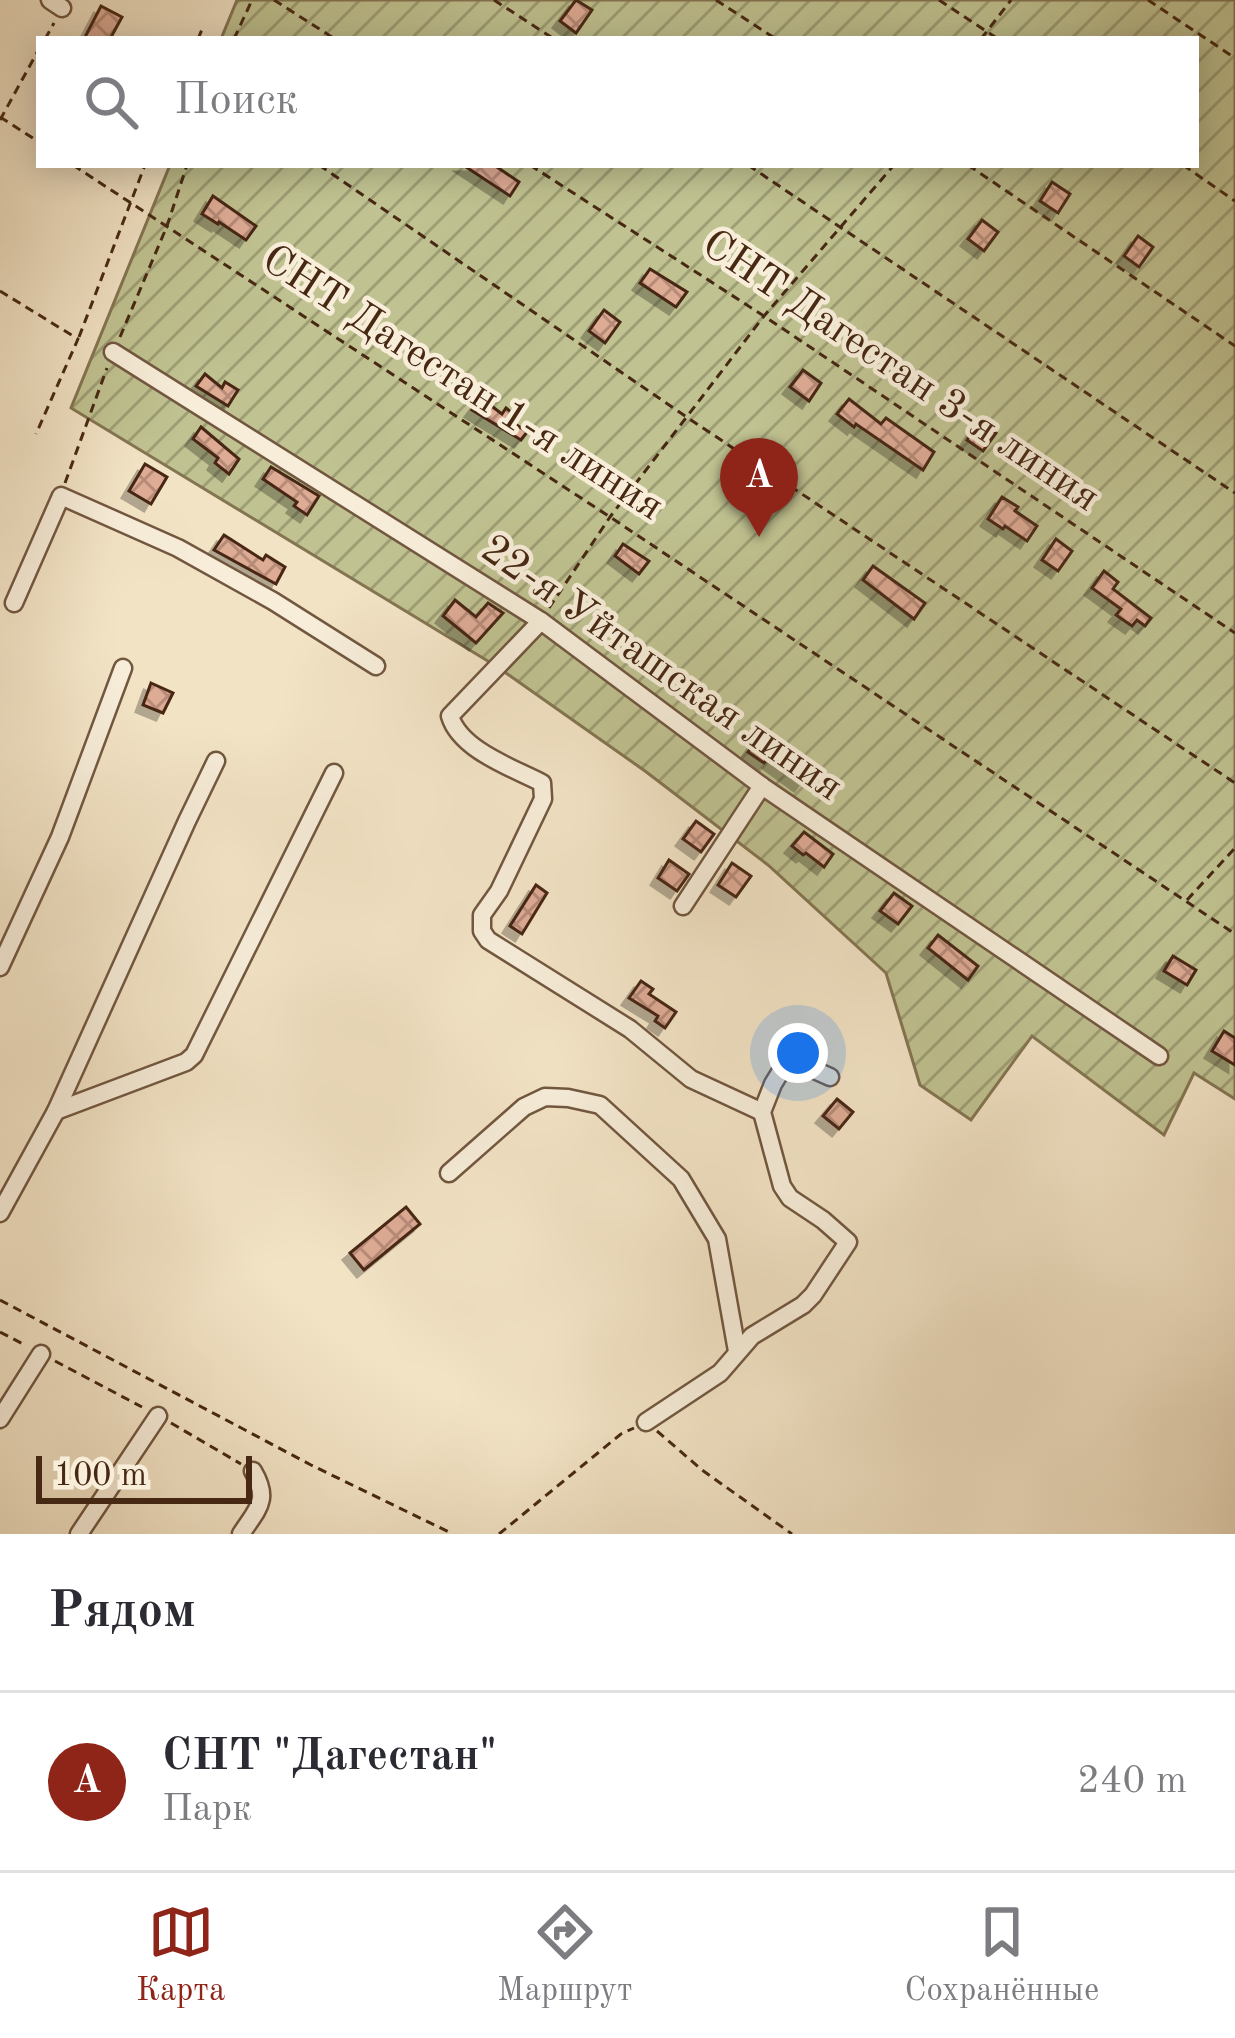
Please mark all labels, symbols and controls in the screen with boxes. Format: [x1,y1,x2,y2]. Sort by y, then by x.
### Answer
search box [36,36,1199,168]
icon: search [78,69,144,135]
text: Поиск [174,79,298,124]
street label: СНТ Дагестан 3-я линия [694,224,1106,520]
street label: СНТ Дагестан 1-я линия [254,239,670,529]
pin: A [720,438,798,537]
street label: 22-я Уйташская линия [473,528,849,810]
your location [768,1023,828,1083]
scale bar [36,1450,252,1503]
text: 100 m [54,1460,147,1493]
text: Рядом [48,1587,196,1638]
text: СНТ "Дагестан" [162,1735,497,1780]
text: A [72,1762,102,1801]
text: 240 m [1077,1762,1187,1801]
text: Парк [162,1790,252,1829]
tab: Карта [136,1899,225,2012]
tab: Маршрут [497,1899,633,2012]
tab: Сохранённые [904,1899,1099,2012]

